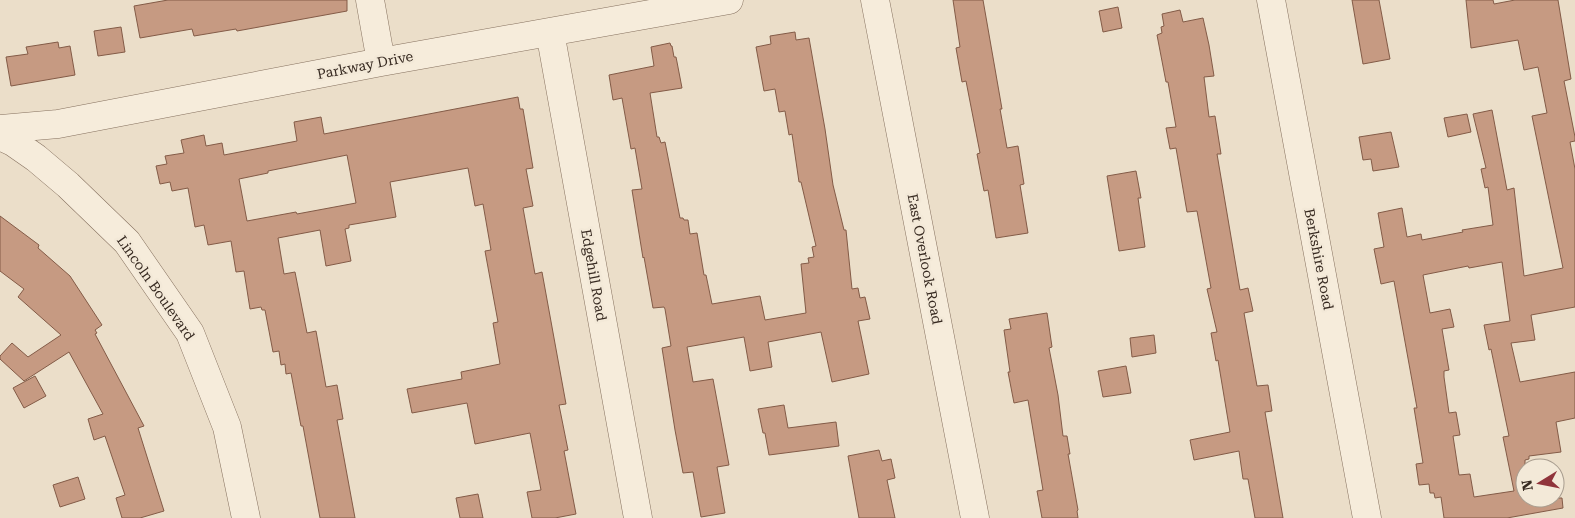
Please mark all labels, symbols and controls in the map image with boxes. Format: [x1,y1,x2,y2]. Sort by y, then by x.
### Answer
street label: Parkway Drive [316,48,415,82]
street label: East Overlook Road [904,192,946,326]
street label: Berkshire Road [1301,207,1337,311]
street label: Edgehill Road [578,228,610,322]
street label: Lincoln Boulevard [114,233,198,343]
north arrow [1515,458,1565,508]
text: N [1518,478,1536,492]

